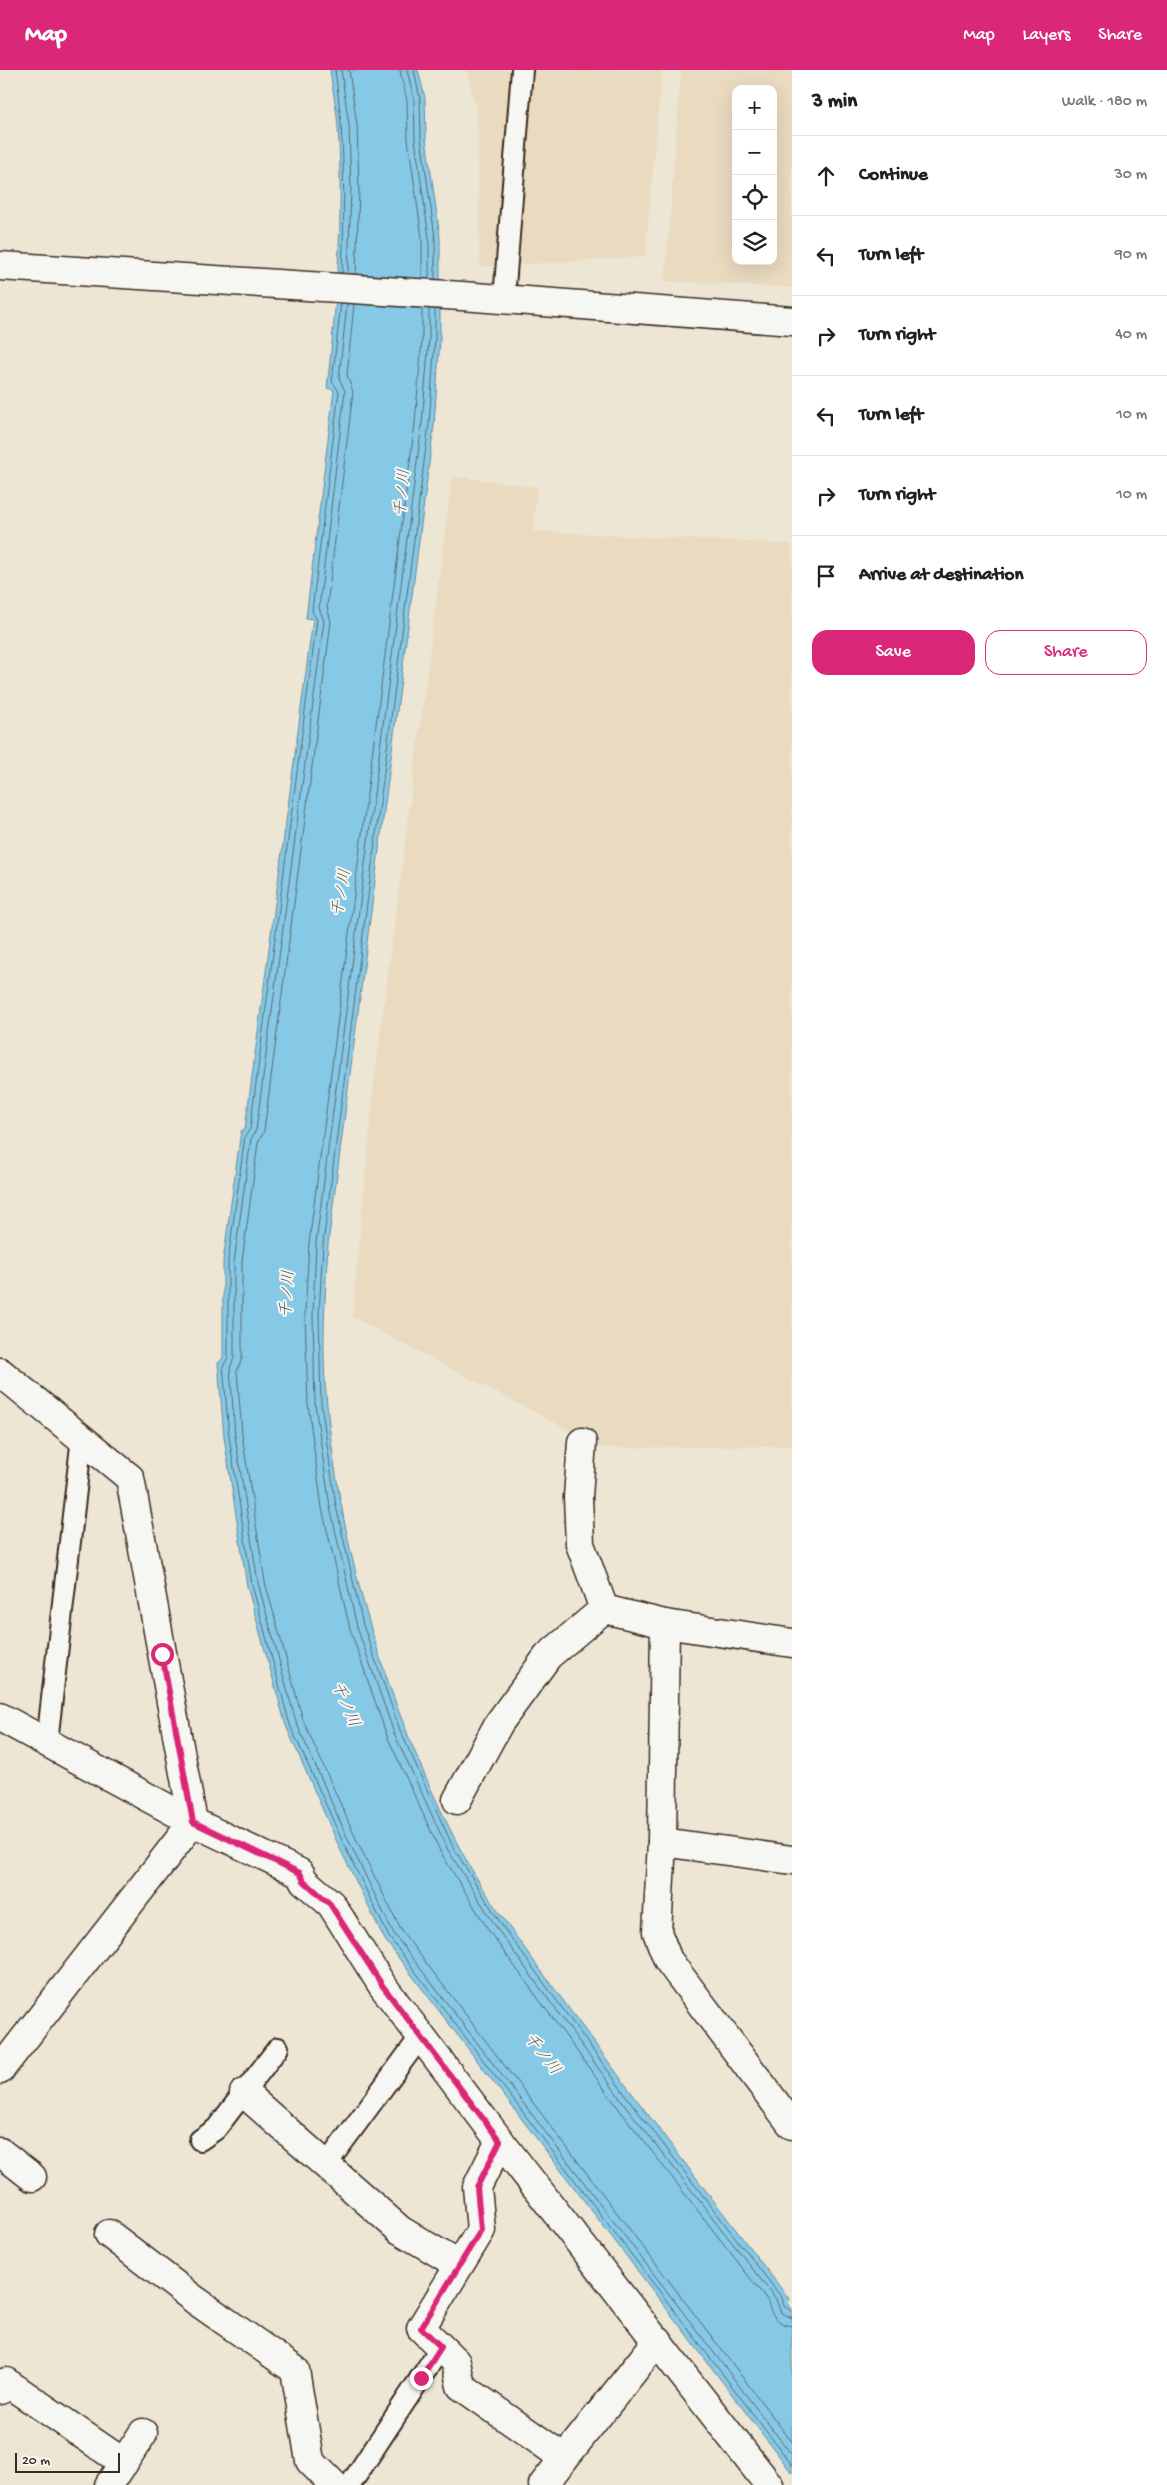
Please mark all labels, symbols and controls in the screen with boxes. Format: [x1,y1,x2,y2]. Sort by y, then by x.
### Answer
text: Map [25,21,67,50]
text: Map [963,25,995,46]
text: Layers [1023,25,1070,46]
text: Share [1098,25,1142,46]
map controls [732,85,777,265]
button: + [732,85,777,130]
text: 3 min [812,90,857,115]
text: Walk · 180 m [1062,93,1147,112]
button: − [732,130,777,175]
icon: ahead [812,162,840,190]
text: Continue [859,164,928,187]
text: 30 m [1114,166,1147,185]
button: locate [732,175,777,220]
button: layers [732,220,777,265]
icon: left [812,242,840,270]
text: Turn left [859,244,923,267]
text: 90 m [1115,246,1147,265]
icon: right [812,322,840,350]
text: Turn right [859,324,935,347]
text: 40 m [1115,326,1147,345]
icon: left [812,402,840,430]
text: Turn left [859,404,923,427]
text: 10 m [1116,406,1147,425]
water label: 千ノ川 [391,468,416,518]
icon: right [812,482,840,510]
text: Turn right [859,484,935,507]
text: 10 m [1116,486,1147,505]
icon: arrive [812,562,840,590]
text: Arrive at destination [859,564,1023,587]
button: Save [812,630,975,675]
button: Share [985,630,1147,675]
water label: 千ノ川 [328,868,357,918]
water label: 千ノ川 [277,1269,300,1318]
route start [151,1643,174,1666]
water label: 千ノ川 [326,1679,363,1731]
water label: 千ノ川 [519,2030,564,2080]
route end [410,2367,433,2390]
scale bar [15,2450,120,2473]
text: 20 m [22,2453,50,2470]

